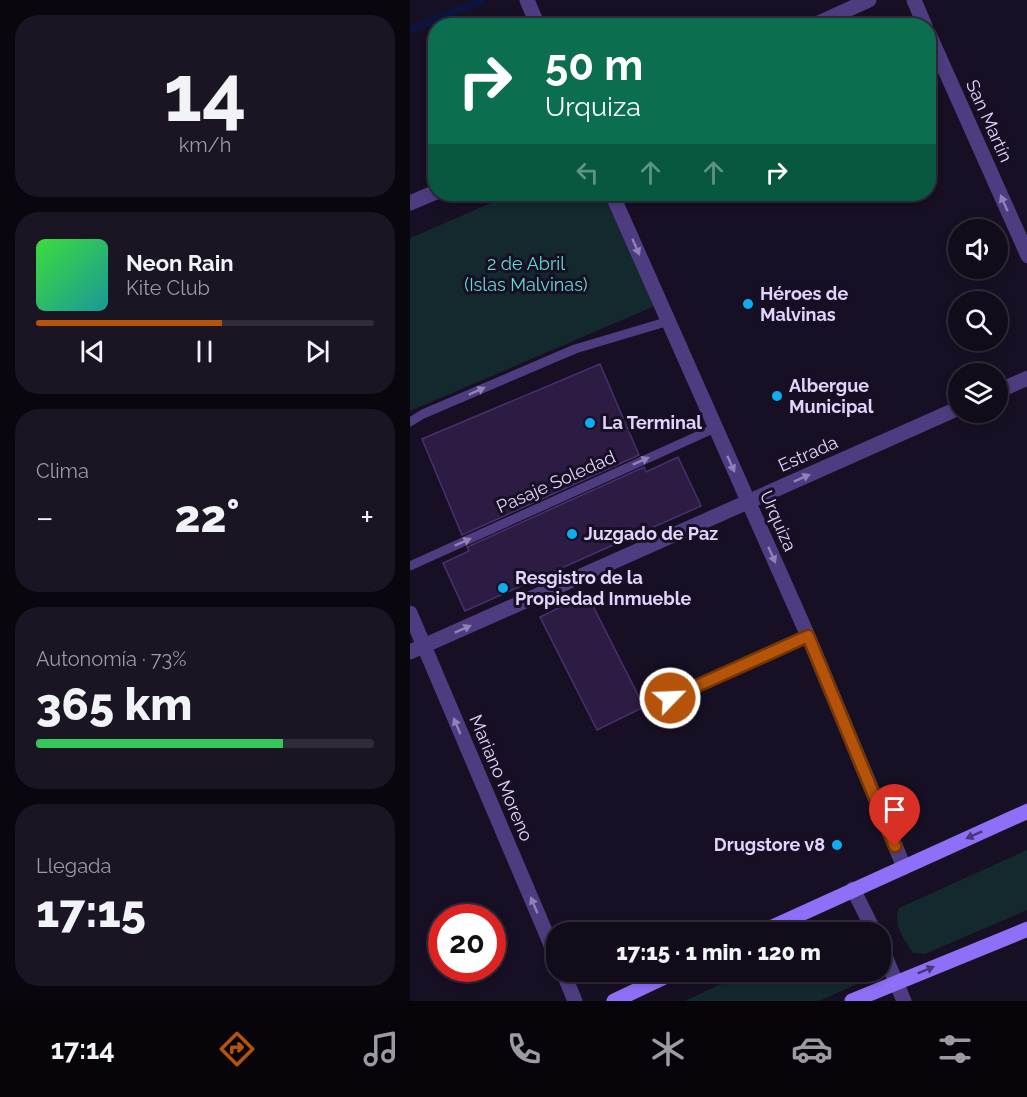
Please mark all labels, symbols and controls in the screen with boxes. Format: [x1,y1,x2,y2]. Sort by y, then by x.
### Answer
text: 50 m [545,41,643,90]
icon: right [446,42,524,120]
text: 14 [163,48,247,139]
street label: San Martín [962,76,1017,165]
text: Urquiza [545,91,641,122]
text: km/h [179,133,231,157]
icon: left [571,156,604,189]
icon: ahead [634,156,667,189]
icon: ahead [697,156,730,189]
icon: right [760,156,793,189]
one-way arrow [999,193,1009,211]
map controls [948,219,1008,423]
button: sound [948,219,1008,279]
one-way arrow [632,238,641,256]
text: Neon Rain [126,250,234,276]
park label: 2 de Abril (Islas Malvinas) [464,253,588,295]
text: Kite Club [126,276,210,300]
place label: Héroes de Malvinas [760,283,848,325]
button: search [948,291,1008,351]
marker: Héroes de Malvinas [741,297,755,311]
icon: previous [76,335,109,368]
icon: pause [188,335,221,368]
icon: next [301,335,334,368]
button: layers [948,363,1008,423]
place label: Albergue Municipal [789,375,874,417]
one-way arrow [468,386,486,396]
marker: Albergue Municipal [770,389,784,403]
place label: La Terminal [602,412,702,433]
marker: La Terminal [583,416,597,430]
street label: Estrada [775,431,841,476]
street label: Pasaje Soledad [493,446,618,517]
one-way arrow [727,455,736,472]
one-way arrow [632,457,649,466]
text: Clima [36,459,89,483]
one-way arrow [793,473,811,483]
street label: Urquiza [756,487,801,554]
text: 22° [174,490,240,543]
text: − [36,498,54,537]
text: + [360,498,374,537]
place label: Juzgado de Paz [584,523,718,544]
marker: Juzgado de Paz [565,527,579,541]
one-way arrow [455,537,473,547]
one-way arrow [767,547,777,565]
place label: Resgistro de la Propiedad Inmueble [515,567,691,609]
marker: Resgistro de la Propiedad Inmueble [496,581,510,595]
one-way arrow [455,624,472,633]
text: Autonomía · 73% [36,647,186,671]
position arrow [638,666,702,730]
text: 365 km [36,678,192,731]
street label: Mariano Moreno [465,711,538,845]
one-way arrow [452,717,461,735]
pin [869,784,920,846]
icon: arrive [878,793,911,826]
one-way arrow [965,830,983,840]
place label: Drugstore v8 [714,834,825,855]
marker: Drugstore v8 [830,838,844,852]
text: Llegada [36,854,111,878]
text: 17:15 [36,885,146,938]
one-way arrow [529,896,539,914]
speed limit sign: 20 [428,904,506,982]
text: 17:15 · 1 min · 120 m [616,939,821,965]
one-way arrow [917,965,935,975]
icon: directions [216,1028,258,1070]
icon: music [360,1028,402,1070]
icon: phone [503,1028,545,1070]
icon: climate [647,1028,689,1070]
icon: car [791,1028,833,1070]
icon: filters [934,1028,976,1070]
text: 17:14 [51,1034,115,1065]

